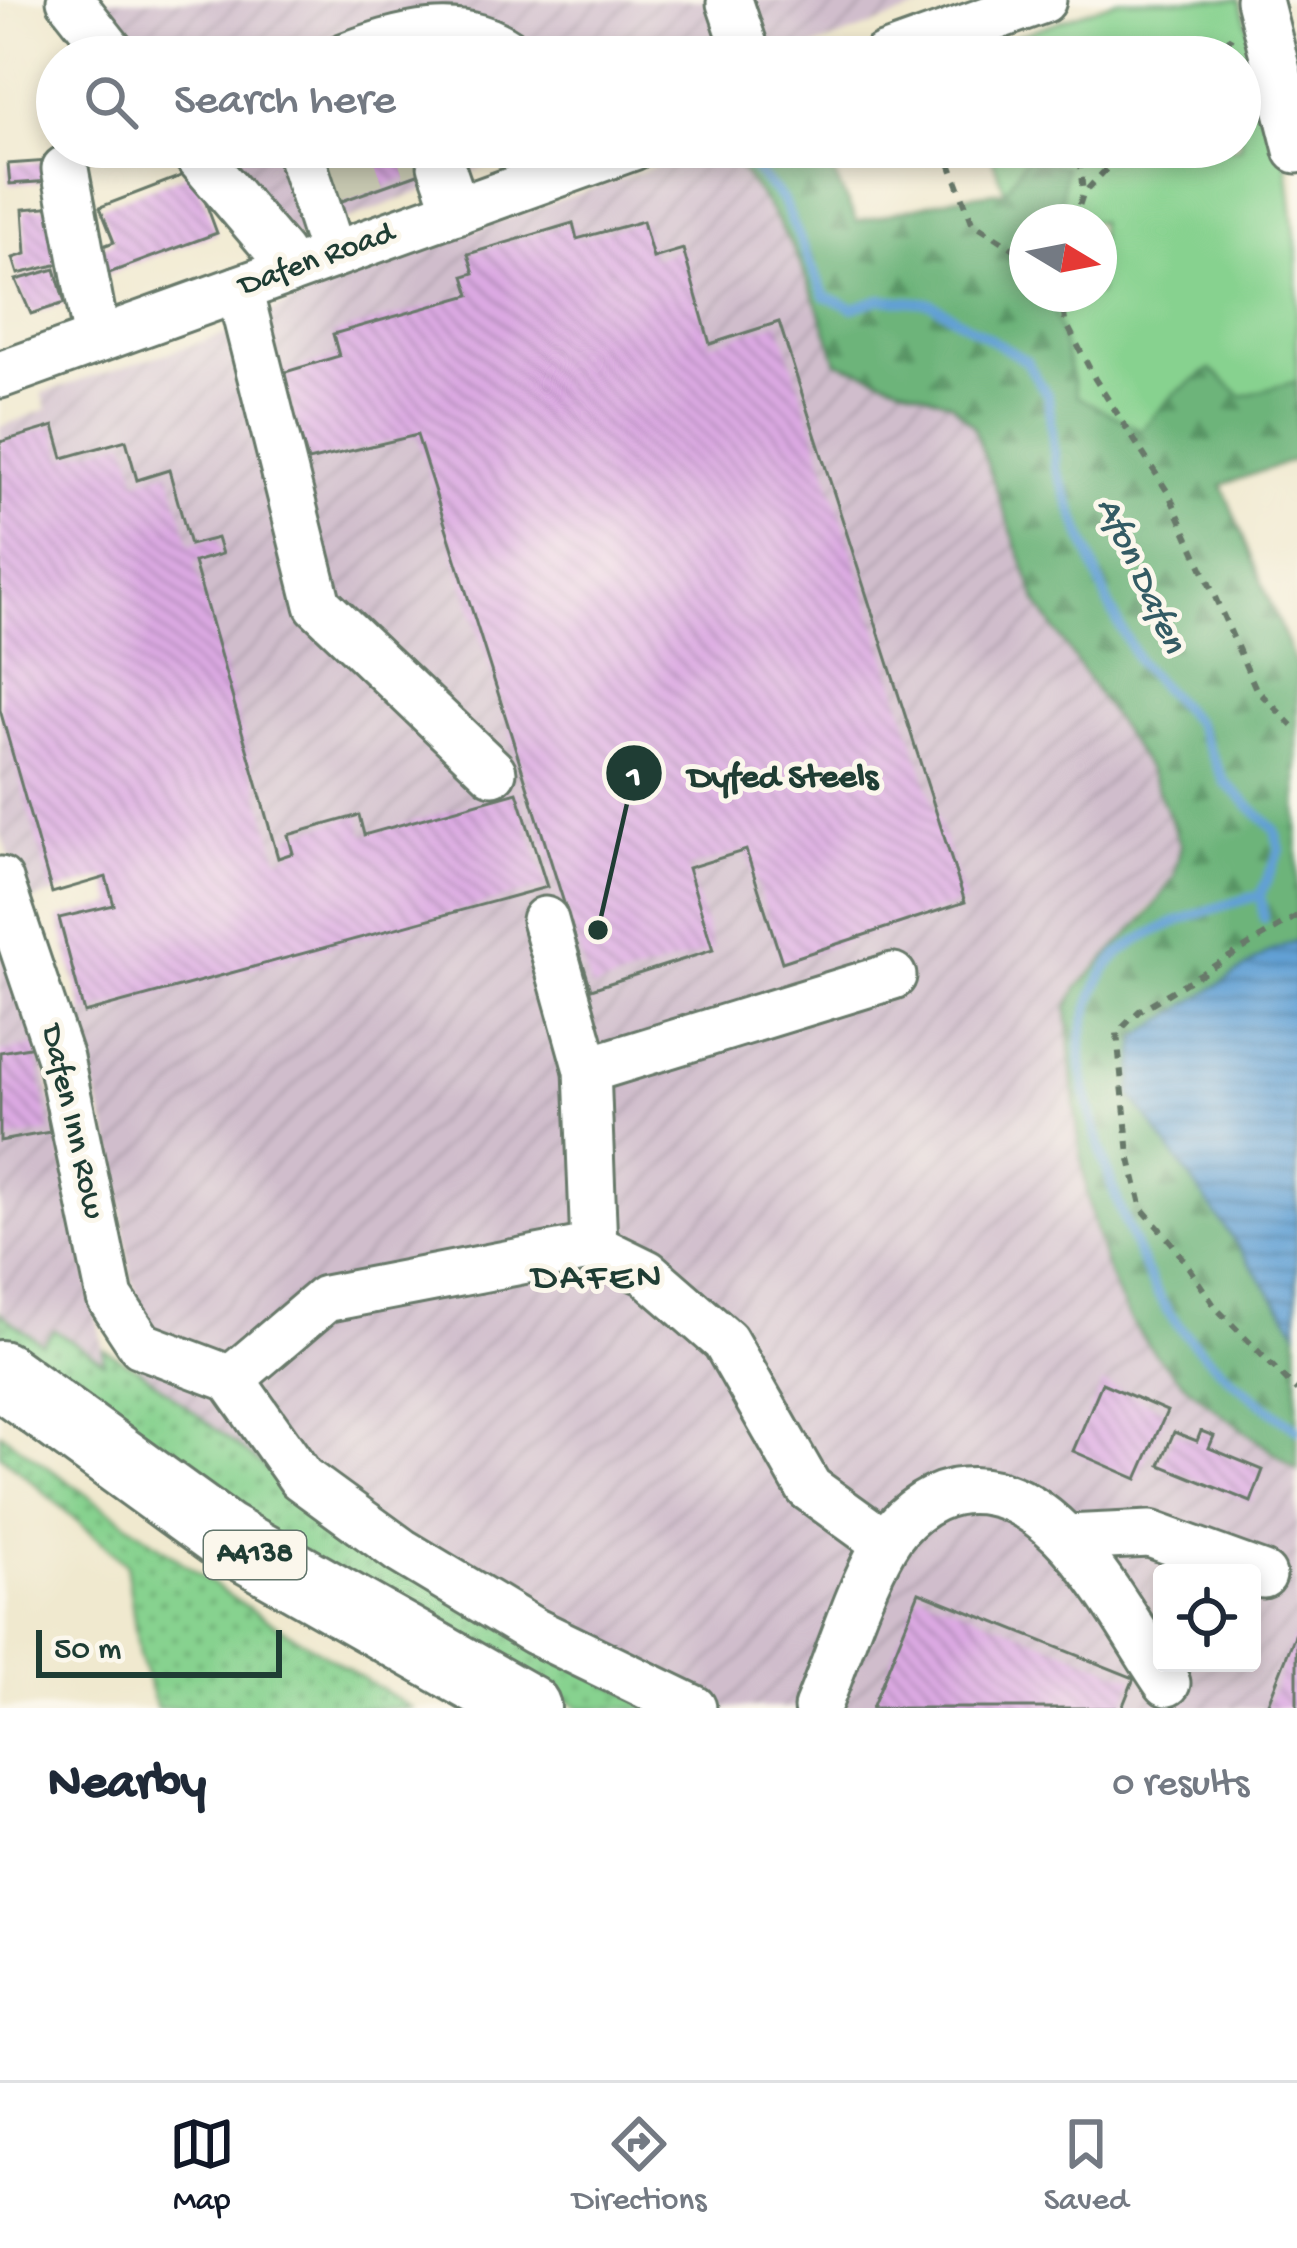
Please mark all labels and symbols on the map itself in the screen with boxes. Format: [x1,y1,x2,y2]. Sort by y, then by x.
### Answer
north arrow [1009,204,1117,312]
street label: Dafen Road [232,214,402,307]
water label: Afon Dafen [1084,491,1194,661]
callout: Dyfed Steels [604,737,902,809]
text: 1 [625,758,641,801]
text: Dyfed Steels [685,758,880,801]
street label: Dafen Inn Row [30,1020,112,1223]
district label: DAFEN [528,1257,665,1303]
road number: A4138 [204,1531,306,1579]
scale bar [36,1624,282,1677]

